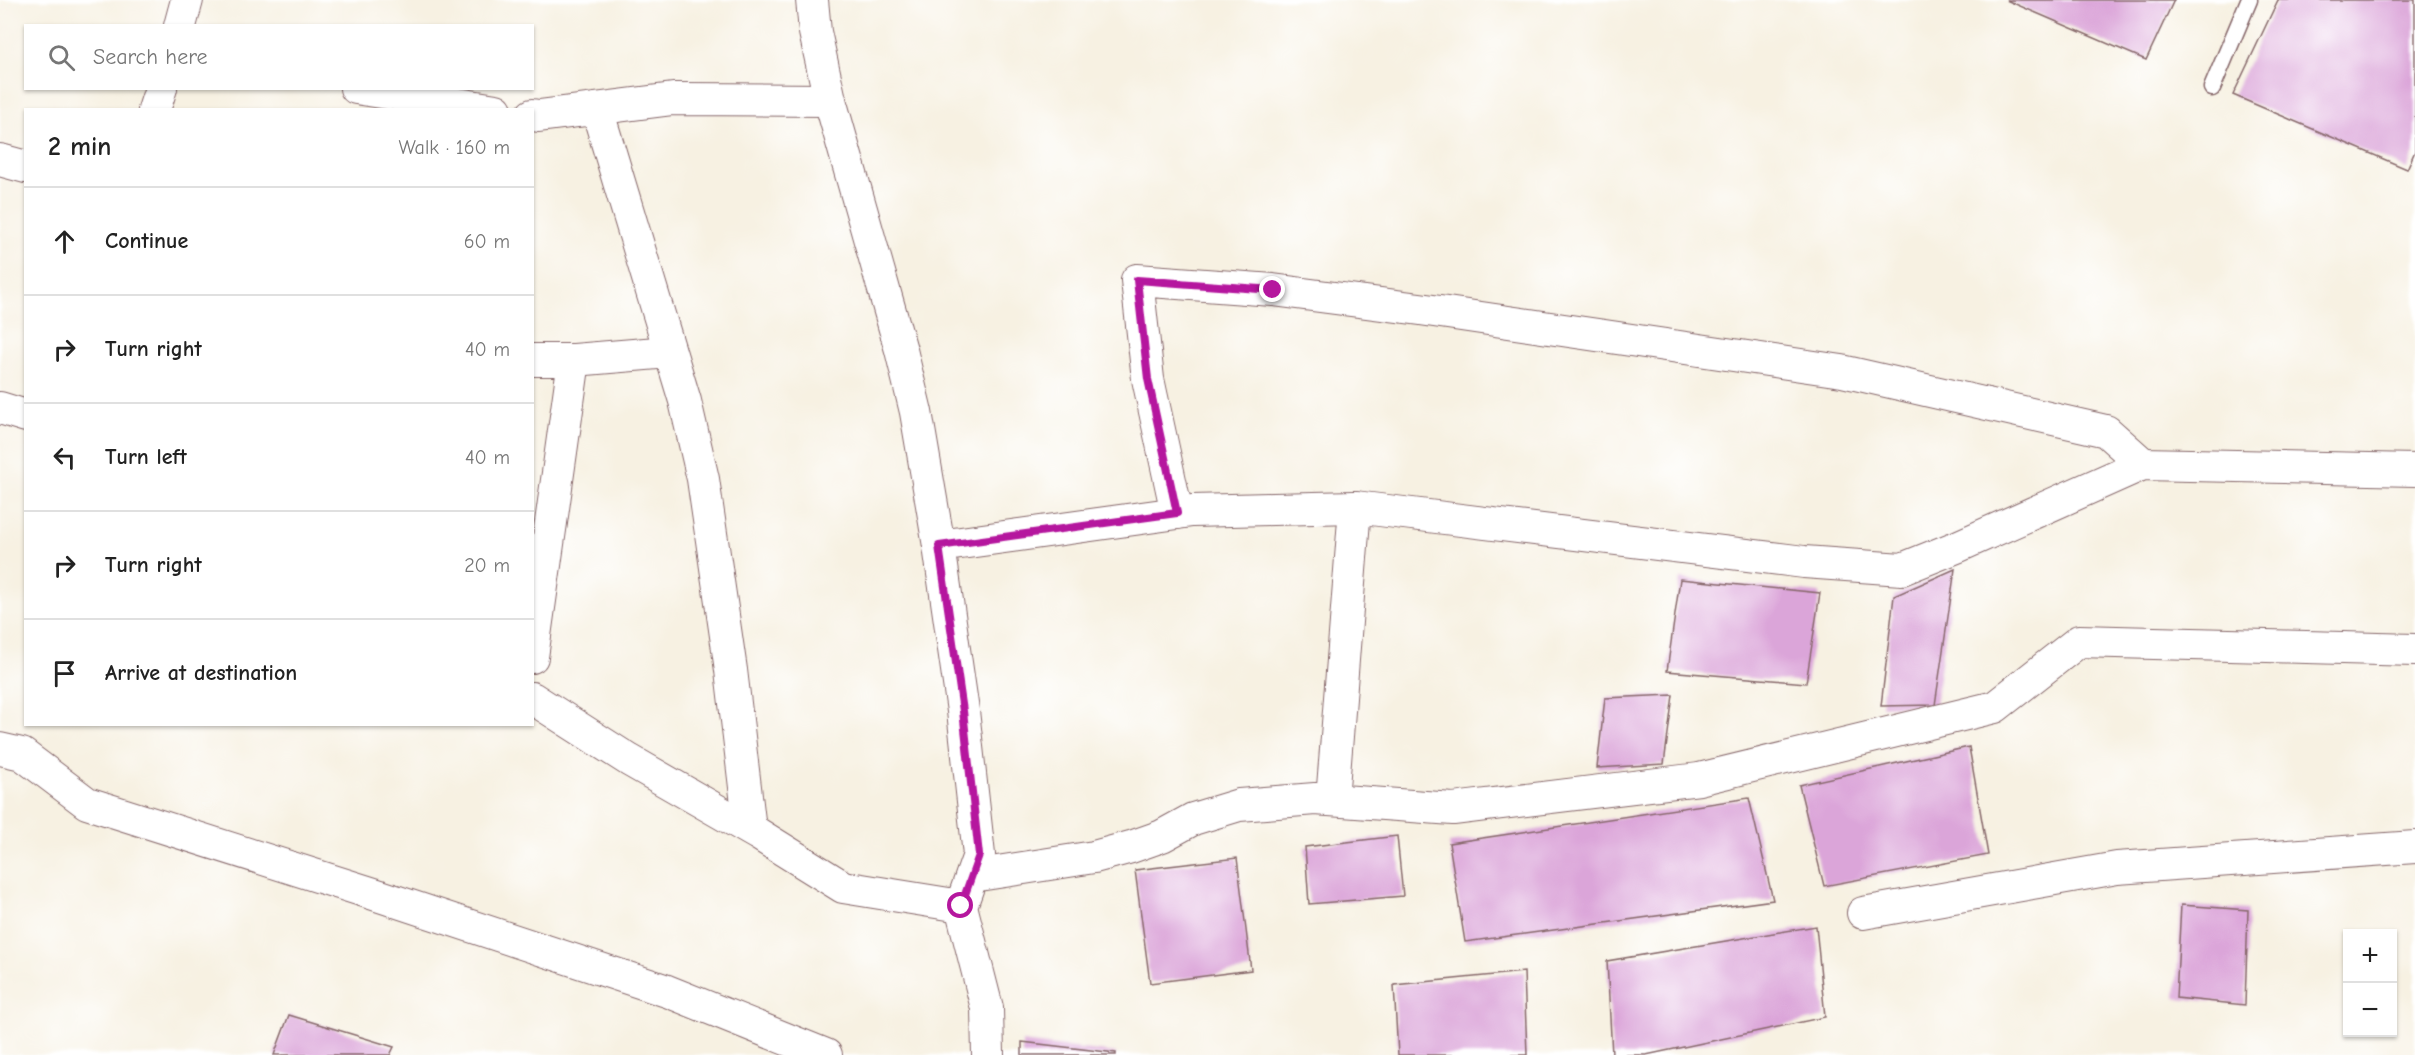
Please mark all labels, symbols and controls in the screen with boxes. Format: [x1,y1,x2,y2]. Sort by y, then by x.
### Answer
search box [24,24,534,90]
icon: search [45,41,78,74]
text: Search here [93,44,208,70]
text: 2 min [48,132,111,162]
text: Walk · 160 m [399,136,510,159]
icon: ahead [48,225,81,258]
text: Continue [105,228,188,254]
text: 60 m [464,230,510,253]
route end [1259,276,1285,302]
icon: right [48,333,81,366]
text: Turn right [105,336,202,362]
text: 40 m [465,338,510,361]
icon: left [48,441,81,474]
text: Turn left [105,444,187,470]
text: 40 m [465,446,510,469]
icon: right [48,549,81,582]
text: Turn right [105,552,202,578]
text: 20 m [464,554,510,577]
icon: arrive [48,657,81,690]
text: Arrive at destination [105,660,297,686]
route start [947,892,973,918]
map controls [2343,929,2397,1037]
button: + [2343,929,2397,983]
button: − [2343,983,2397,1037]

